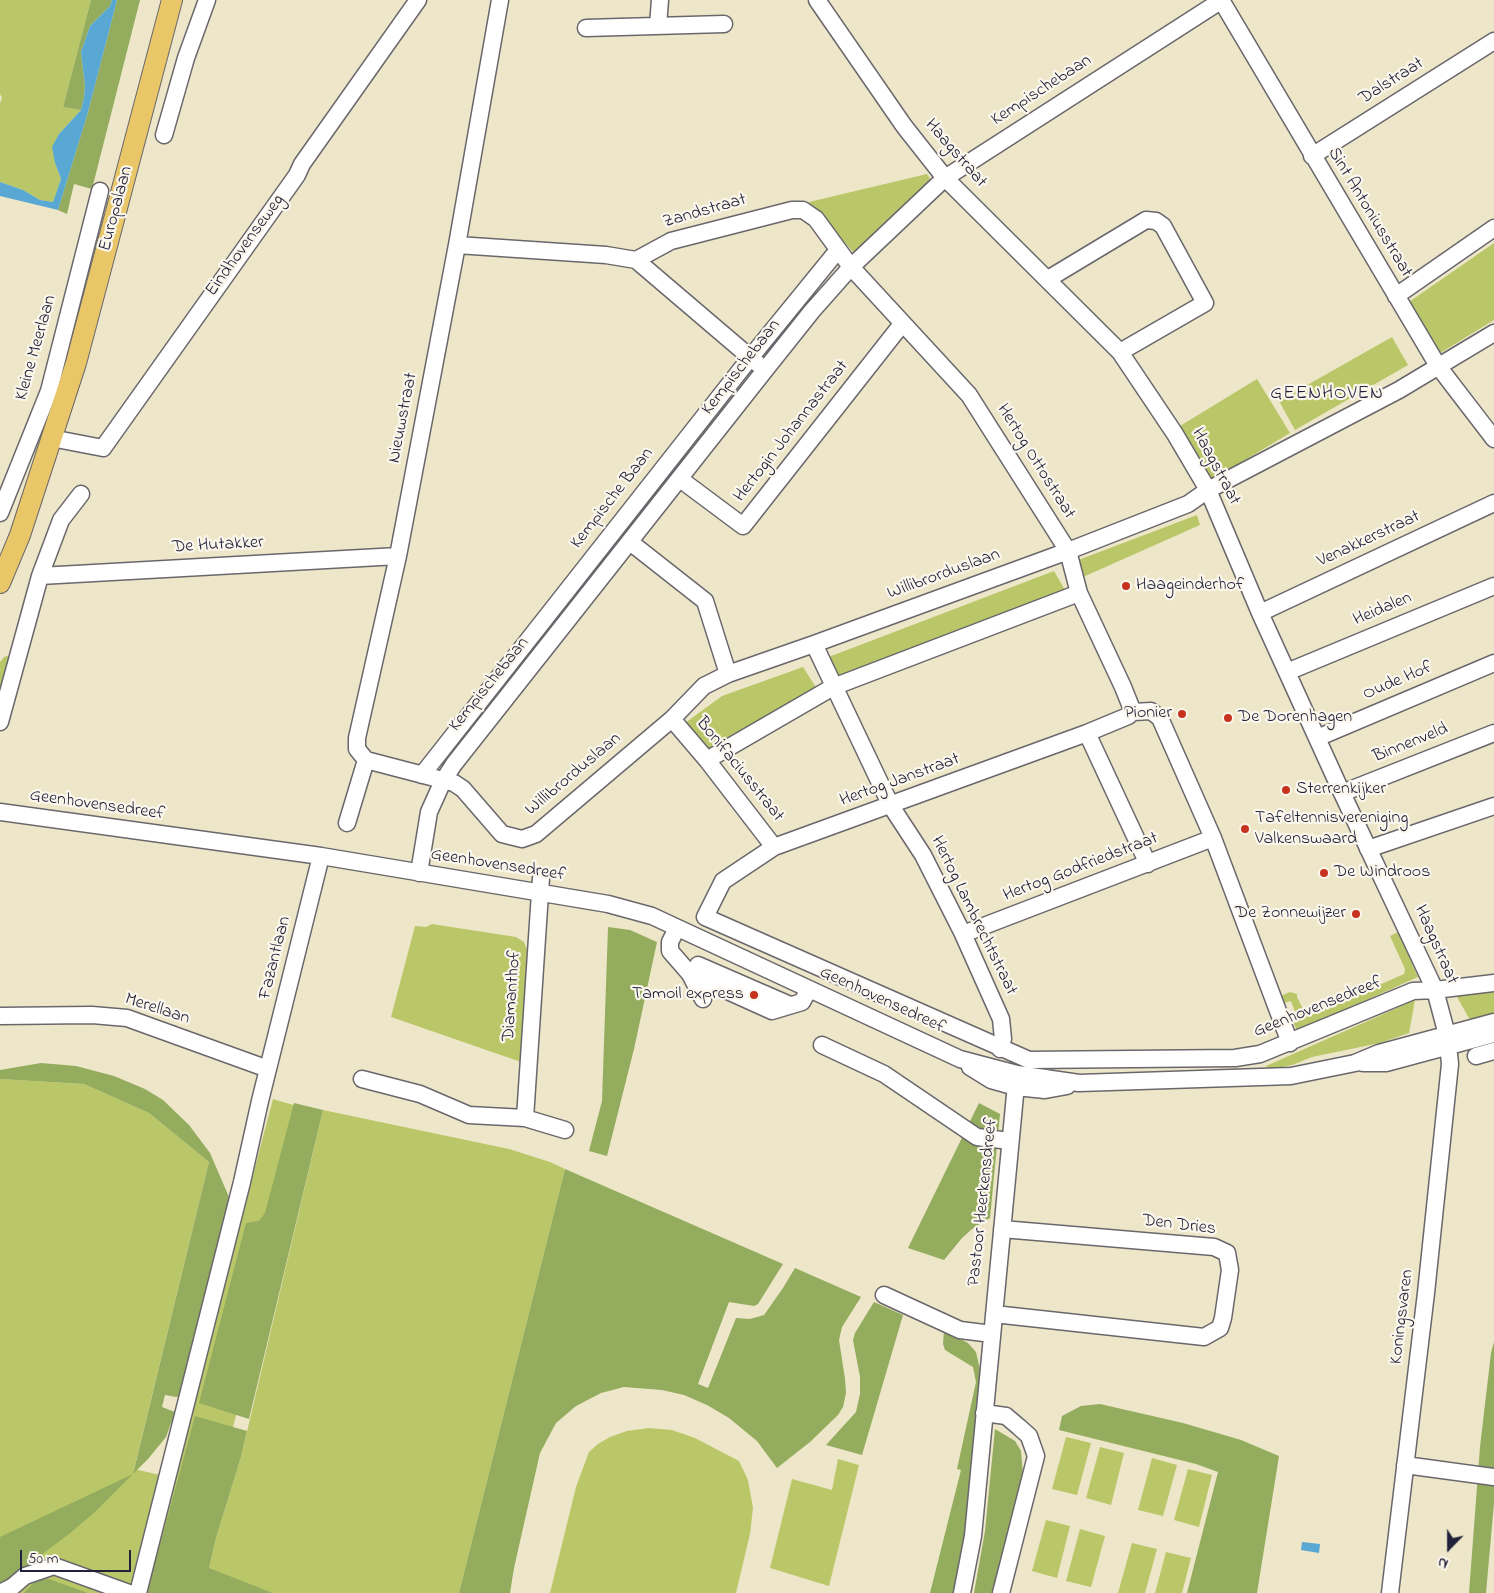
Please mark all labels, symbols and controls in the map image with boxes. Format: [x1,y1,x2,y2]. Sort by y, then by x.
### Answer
street label: Kempischebaan [988,51,1096,131]
street label: Dalstraat [1356,54,1428,110]
street label: Haagstraat [919,115,991,193]
street label: Sint Antoniusstraat [1322,144,1416,282]
street label: Europalaan [95,164,139,254]
street label: Zandstraat [661,190,749,234]
street label: Eindhovenseweg [202,191,290,301]
street label: Kleine Meerlaan [12,293,62,403]
street label: Kempischebaan [698,316,786,420]
street label: Hertogin Johannastraat [730,357,854,507]
street label: Nieuwstraat [385,371,423,465]
district label: GEENHOVEN [1269,384,1385,406]
street label: Hertog Ottostraat [991,400,1079,524]
street label: Haagstraat [1186,425,1244,509]
street label: Kempische Baan [567,444,659,554]
street label: Venakkerstraat [1314,507,1424,573]
street label: De Hutakker [172,533,264,559]
street label: Willibrorduslaan [885,545,1003,605]
place label: Haageinderhof [1136,575,1244,597]
marker: Haageinderhof [1120,580,1132,592]
street label: Heidalen [1350,588,1416,632]
street label: Kempischebaan [445,633,535,737]
street label: Oude Hof [1360,658,1436,706]
place label: Pionier [1124,703,1172,725]
place label: De Dorenhagen [1238,707,1352,729]
marker: Pionier [1176,708,1188,720]
marker: De Dorenhagen [1222,712,1234,724]
street label: Bonifaciusstraat [690,713,788,827]
street label: Binnenveld [1370,719,1452,769]
street label: Willibrorduslaan [522,729,626,821]
street label: Hertog Janstraat [837,749,963,813]
place label: Sterrenkijker [1296,779,1386,801]
marker: Sterrenkijker [1280,784,1292,796]
street label: Geenhovensedreef [28,786,166,826]
place label: Tafeltennisvereniging Valkenswaard [1255,808,1408,851]
marker: Tafeltennisvereniging Valkenswaard [1239,823,1251,835]
street label: Hertog Godfriedstraat [1001,829,1161,907]
street label: Hertog Lambrechtstraat [925,833,1021,999]
street label: Geenhovensedreef [429,845,567,887]
place label: De Windroos [1334,862,1430,884]
marker: De Windroos [1318,867,1330,879]
street label: Haagstraat [1408,902,1462,988]
place label: De Zonnewijzer [1235,903,1346,925]
marker: De Zonnewijzer [1350,908,1362,920]
street label: Fazantlaan [255,914,297,1002]
street label: Diamanthof [499,950,527,1042]
street label: Geenhovensedreef [816,962,948,1040]
street label: Geenhovensedreef [1251,973,1385,1043]
place label: Tamoil express [632,984,744,1006]
street label: Merellaan [122,989,192,1031]
marker: Tamoil express [748,989,760,1001]
street label: Pastoor Heerkensdreef [964,1117,1004,1287]
street label: Den Dries [1141,1211,1217,1241]
street label: Koningsvaren [1386,1268,1420,1366]
north arrow [1424,1523,1474,1573]
scale bar [22,1540,134,1572]
text: 50 m [28,1548,58,1570]
text: N [1435,1551,1452,1574]

